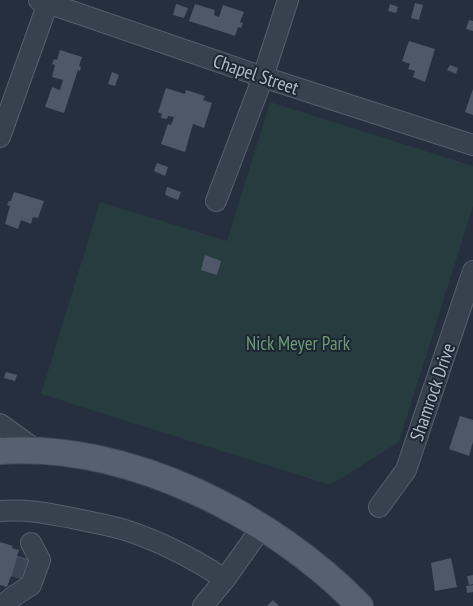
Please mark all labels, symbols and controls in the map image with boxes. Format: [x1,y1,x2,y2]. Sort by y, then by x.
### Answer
street label: Chapel Street [210,48,303,100]
park label: Nick Meyer Park [246,331,351,355]
street label: Shamrock Drive [404,340,460,444]

